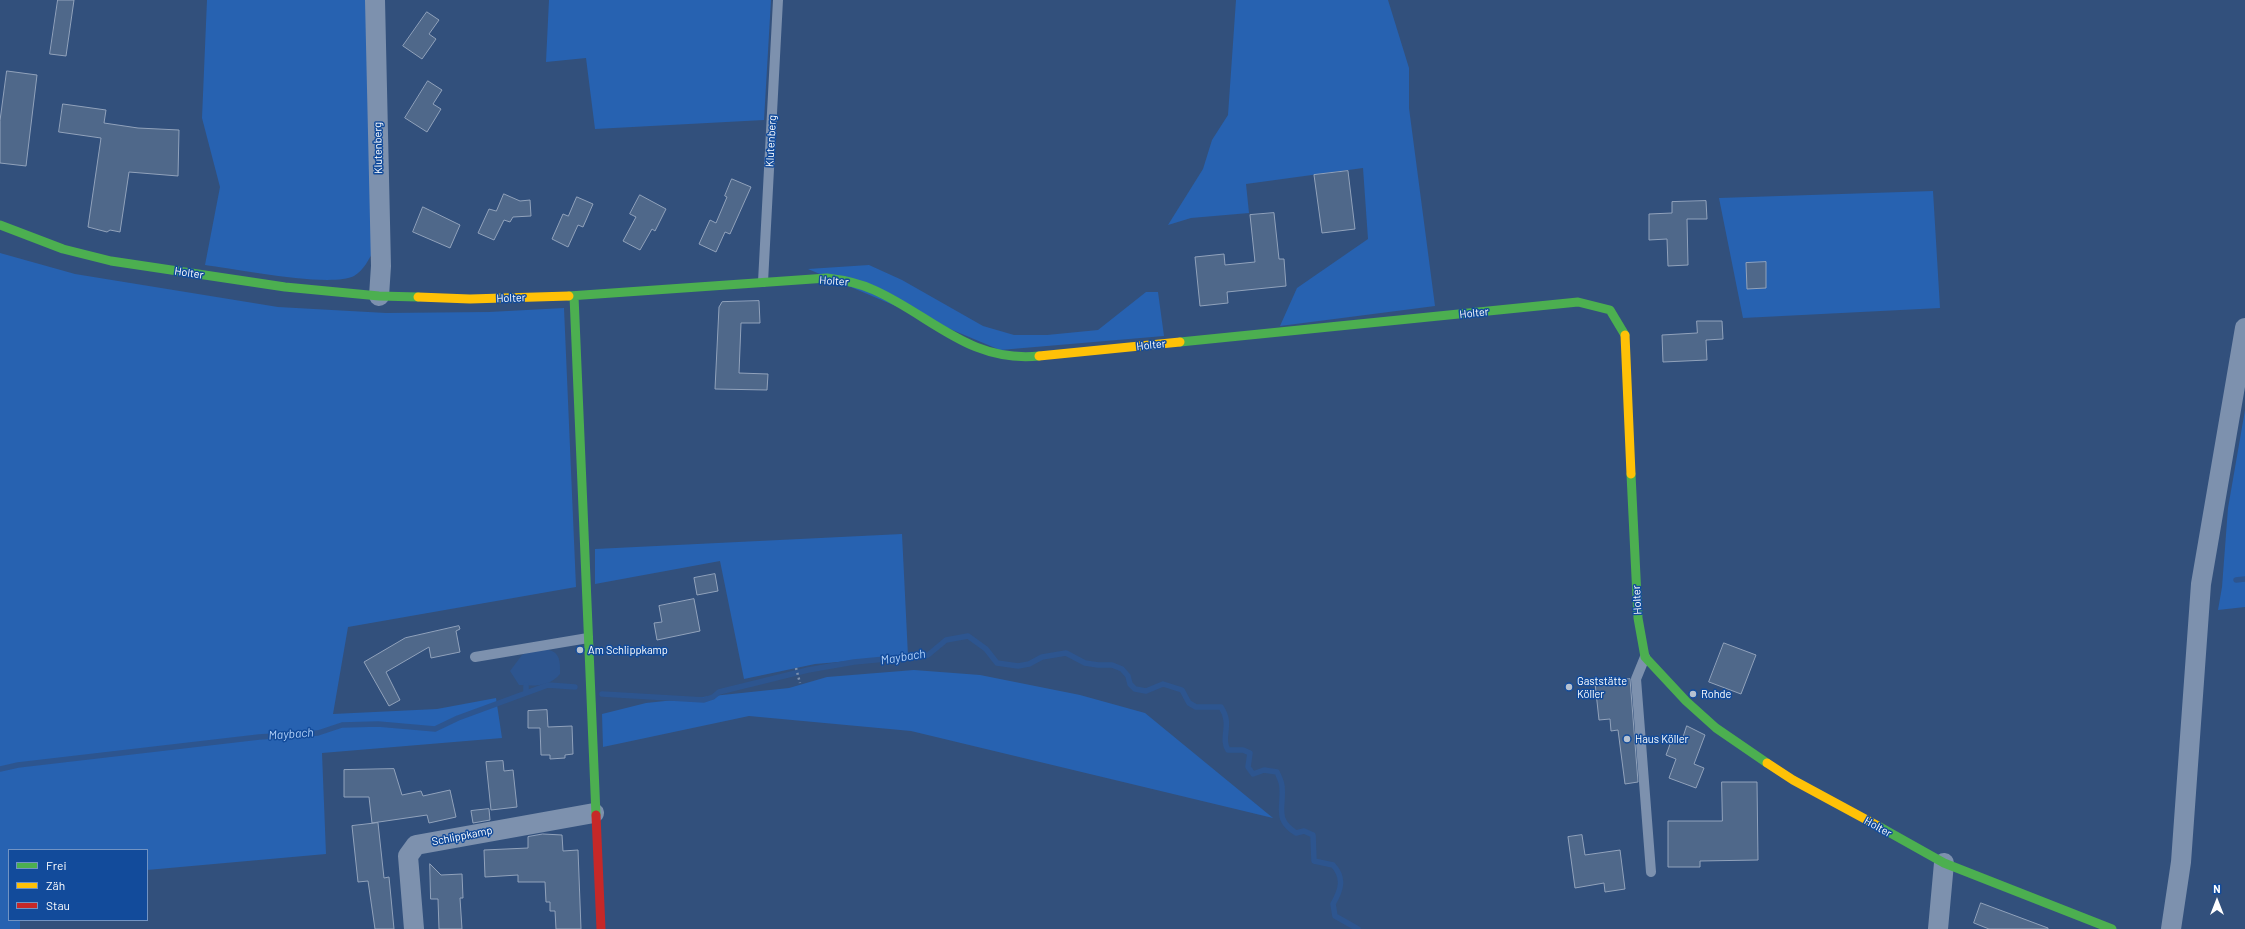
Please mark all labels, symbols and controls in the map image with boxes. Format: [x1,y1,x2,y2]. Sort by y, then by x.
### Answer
street label: Klutenberg [763,115,779,167]
street label: Klutenberg [371,122,385,174]
street label: Holter [174,264,204,282]
street label: Holter [819,273,849,289]
street label: Holter [496,291,526,305]
street label: Holter [1459,305,1489,321]
street label: Holter [1136,337,1166,353]
street label: Holter [1630,585,1644,615]
place label: Am Schlippkamp [588,643,668,657]
marker: Am Schlippkamp [575,645,585,655]
water label: Maybach [880,646,926,668]
place label: Gaststätte Köller [1577,674,1627,700]
marker: Gaststätte Köller [1564,682,1574,692]
place label: Rohde [1701,687,1731,701]
marker: Rohde [1688,689,1698,699]
water label: Maybach [268,725,314,743]
place label: Haus Köller [1635,732,1689,746]
marker: Haus Köller [1622,734,1632,744]
street label: Holter [1862,814,1894,840]
street label: Schlippkamp [430,824,494,848]
legend [8,849,148,921]
text: Frei [46,858,66,872]
text: Zäh [46,878,65,892]
north arrow [2197,881,2237,921]
text: N [2213,882,2221,895]
text: Stau [46,898,70,912]

